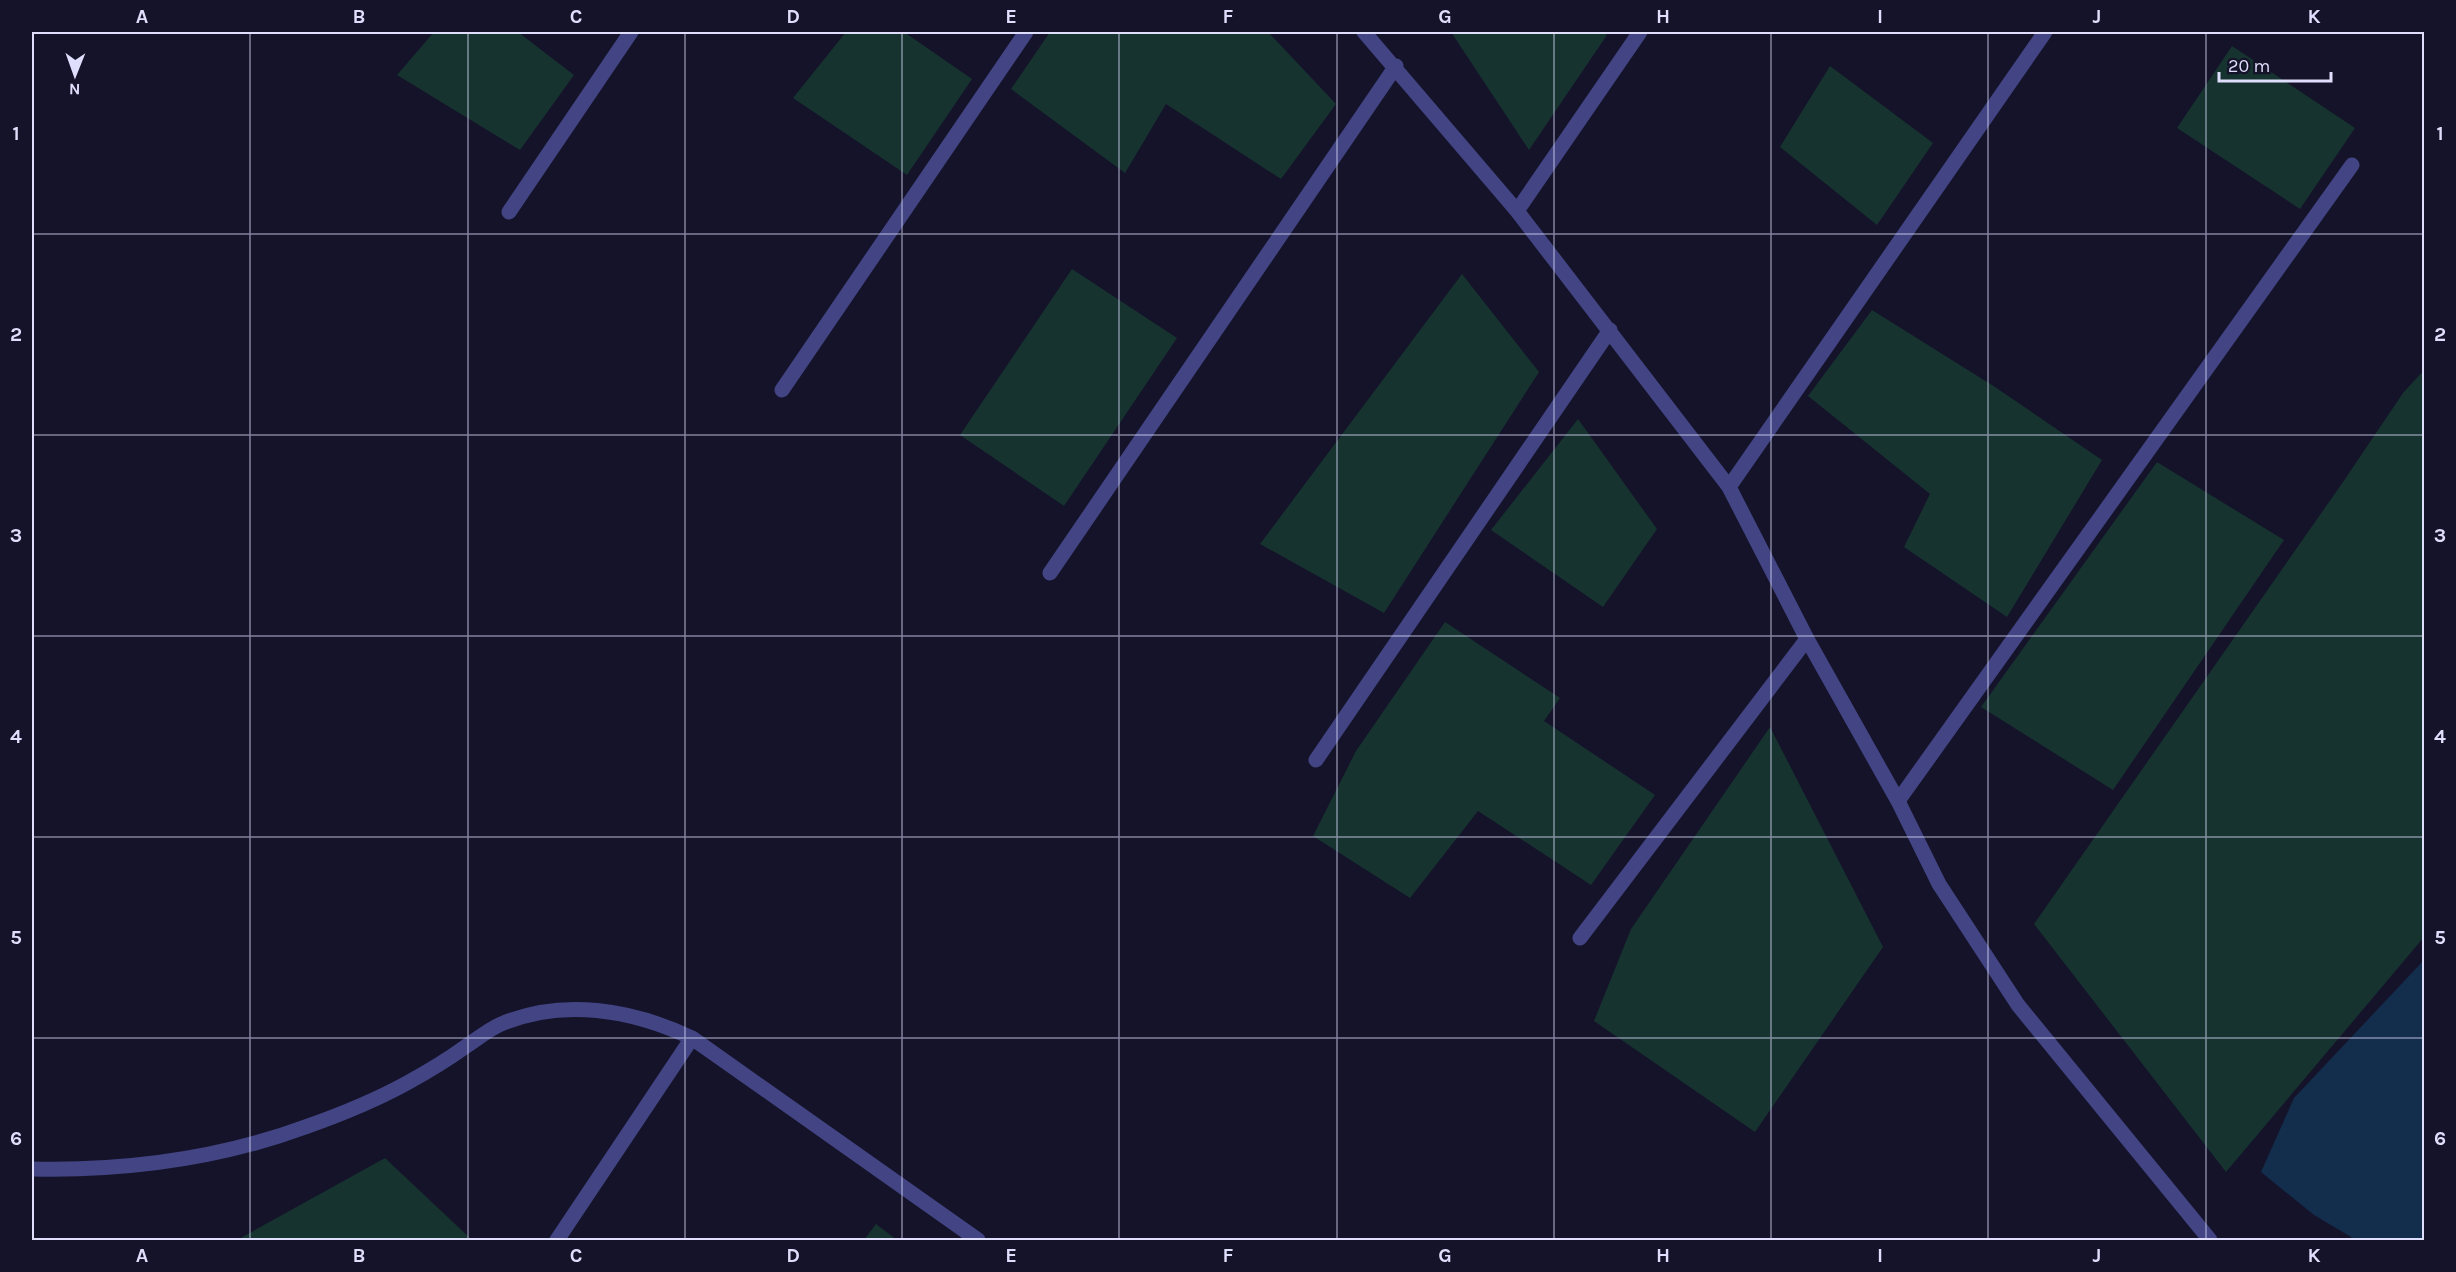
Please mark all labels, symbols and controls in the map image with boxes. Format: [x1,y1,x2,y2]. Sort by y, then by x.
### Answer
text: A [136,5,149,28]
text: B [353,5,365,28]
text: C [570,5,582,28]
text: D [786,5,800,28]
text: E [1005,5,1017,28]
text: F [1223,5,1234,28]
text: G [1438,5,1452,28]
text: H [1656,5,1670,28]
text: I [1877,5,1883,28]
text: J [2093,5,2101,28]
text: K [2307,5,2321,28]
north arrow [45,45,105,105]
scale bar [2219,45,2332,83]
text: 20 m [2228,55,2270,77]
text: N [69,80,81,99]
text: 1 [12,122,20,145]
text: 1 [2436,122,2444,145]
text: 2 [10,323,22,346]
text: 2 [2434,323,2446,346]
text: 3 [10,524,22,547]
text: 3 [2434,524,2446,547]
text: 4 [10,725,22,748]
text: 4 [2434,725,2446,748]
text: 5 [10,926,22,949]
text: 5 [2434,926,2446,949]
text: 6 [10,1127,22,1150]
text: 6 [2434,1127,2446,1150]
text: A [136,1244,149,1267]
text: B [353,1244,365,1267]
text: C [570,1244,582,1267]
text: D [786,1244,800,1267]
text: E [1005,1244,1017,1267]
text: F [1223,1244,1234,1267]
text: G [1438,1244,1452,1267]
text: H [1656,1244,1670,1267]
text: I [1877,1244,1883,1267]
text: J [2093,1244,2101,1267]
text: K [2307,1244,2321,1267]

